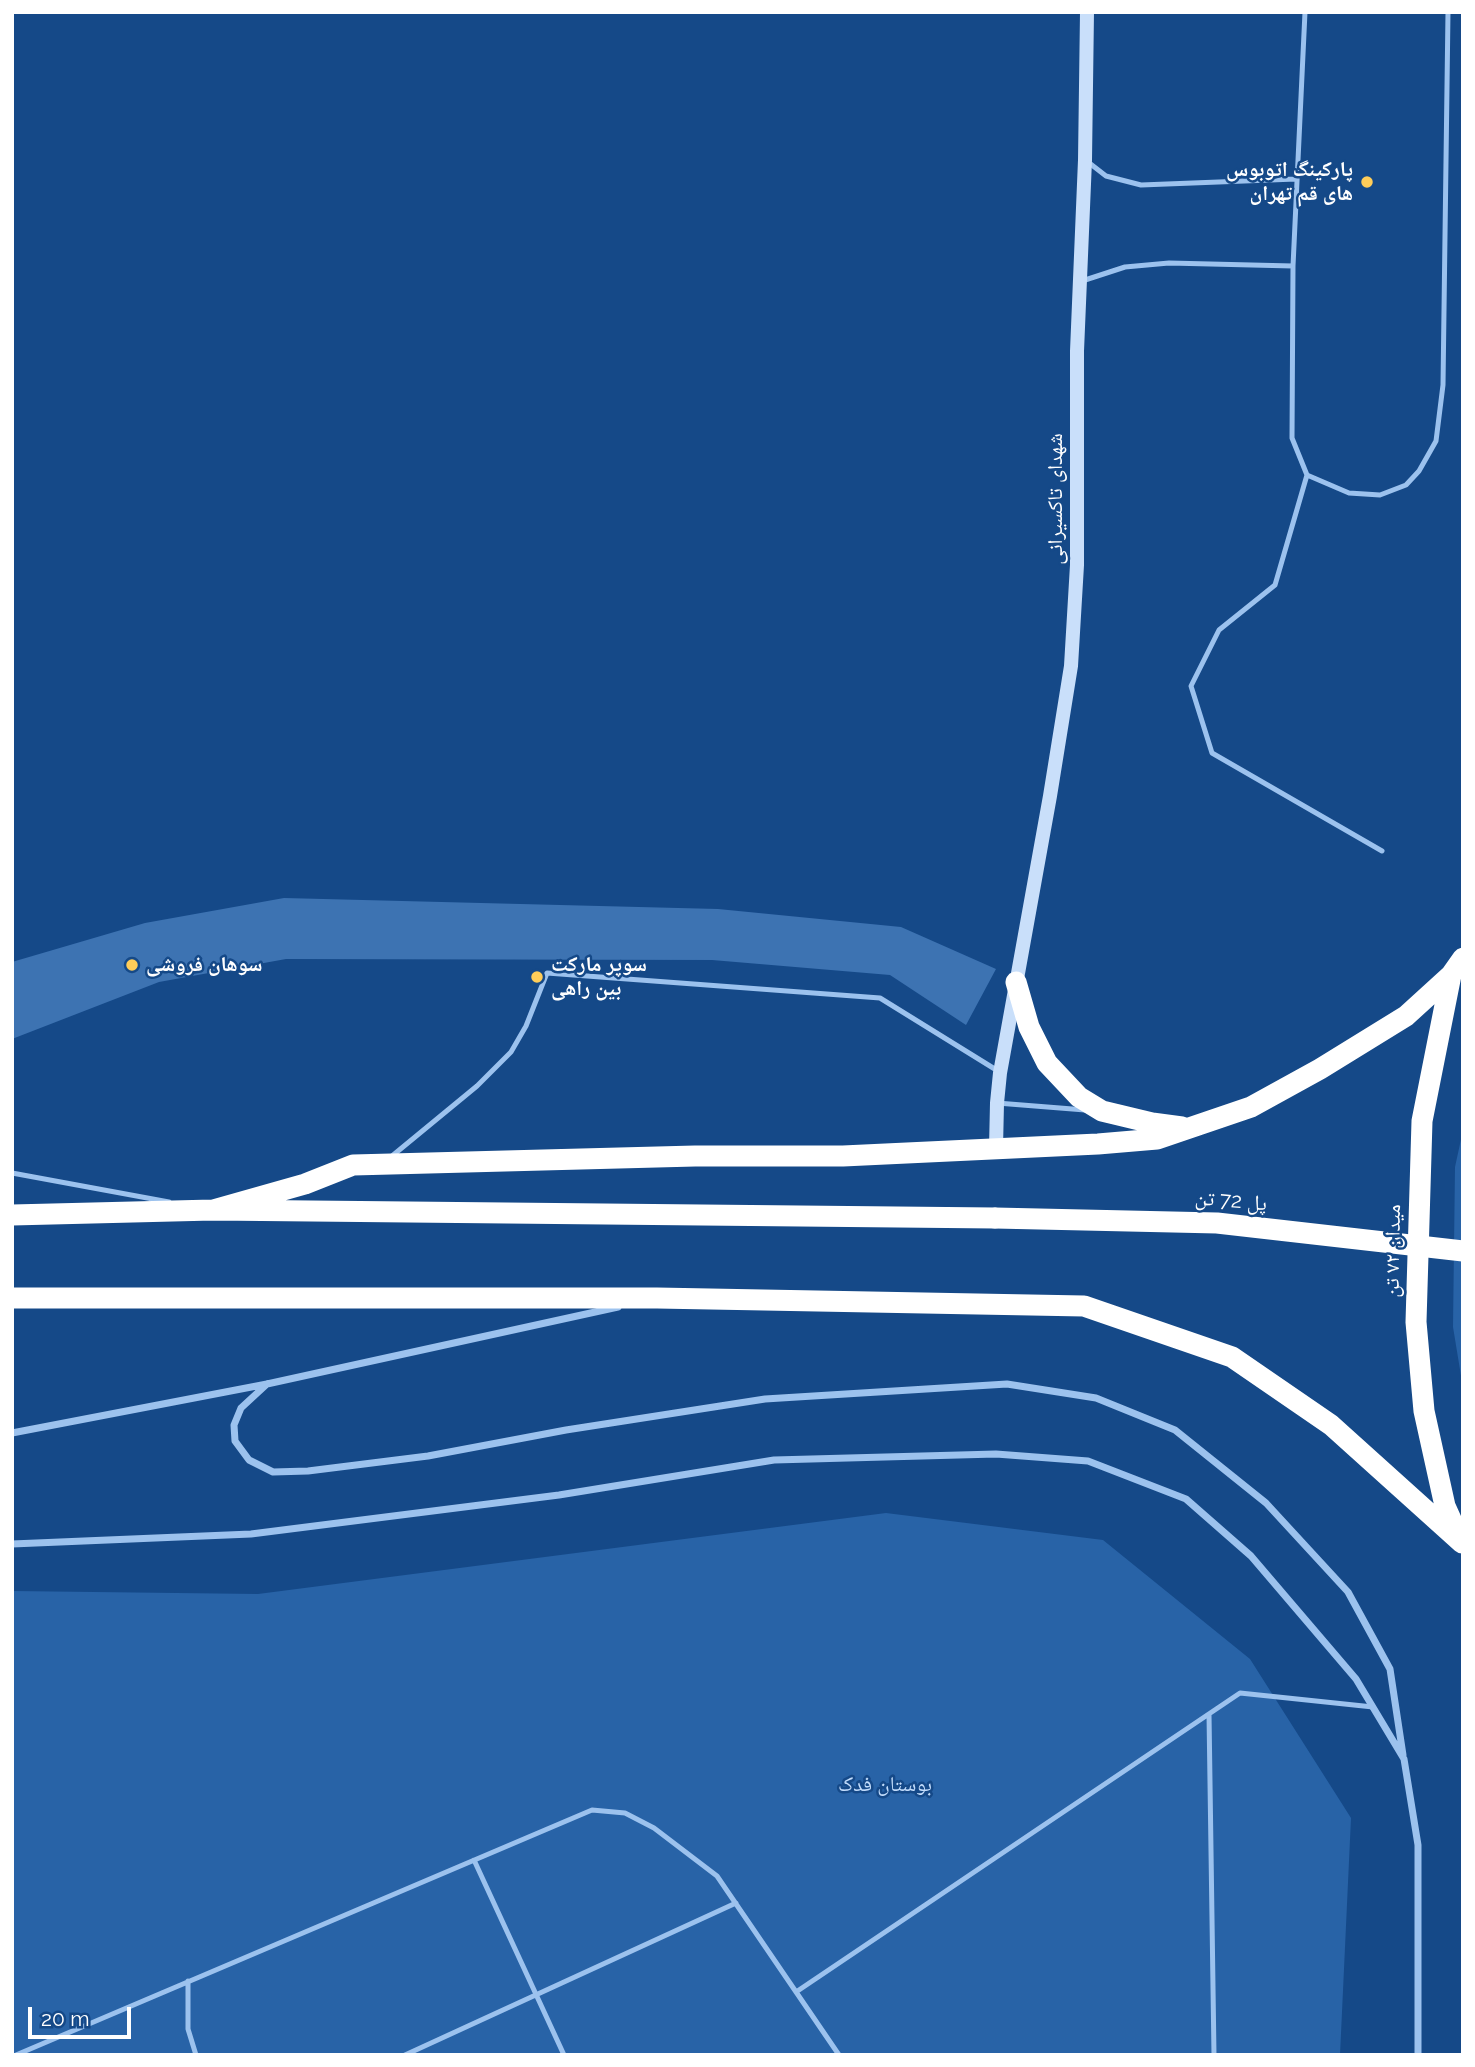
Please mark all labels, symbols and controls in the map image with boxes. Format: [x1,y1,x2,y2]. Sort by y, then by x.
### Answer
place label: پارکینگ اتوبوس های قم تهران [1226,157,1353,207]
marker: پارکینگ اتوبوس های قم تهران [1359,174,1375,190]
street label: شهدای تاکسیرانی [1043,433,1069,565]
place label: سوهان فروشی [146,952,262,978]
place label: سوپر مارکت بین راهی [551,952,647,1002]
marker: سوهان فروشی [124,957,140,973]
marker: سوپر مارکت بین راهی [529,969,545,985]
street label: پل 72 تن [1194,1185,1268,1217]
street label: میدان ۷۲ تن [1380,1204,1406,1298]
park label: بوستان فدک [838,1772,932,1798]
scale bar [32,1994,135,2038]
text: 20 m [41,2006,89,2031]

